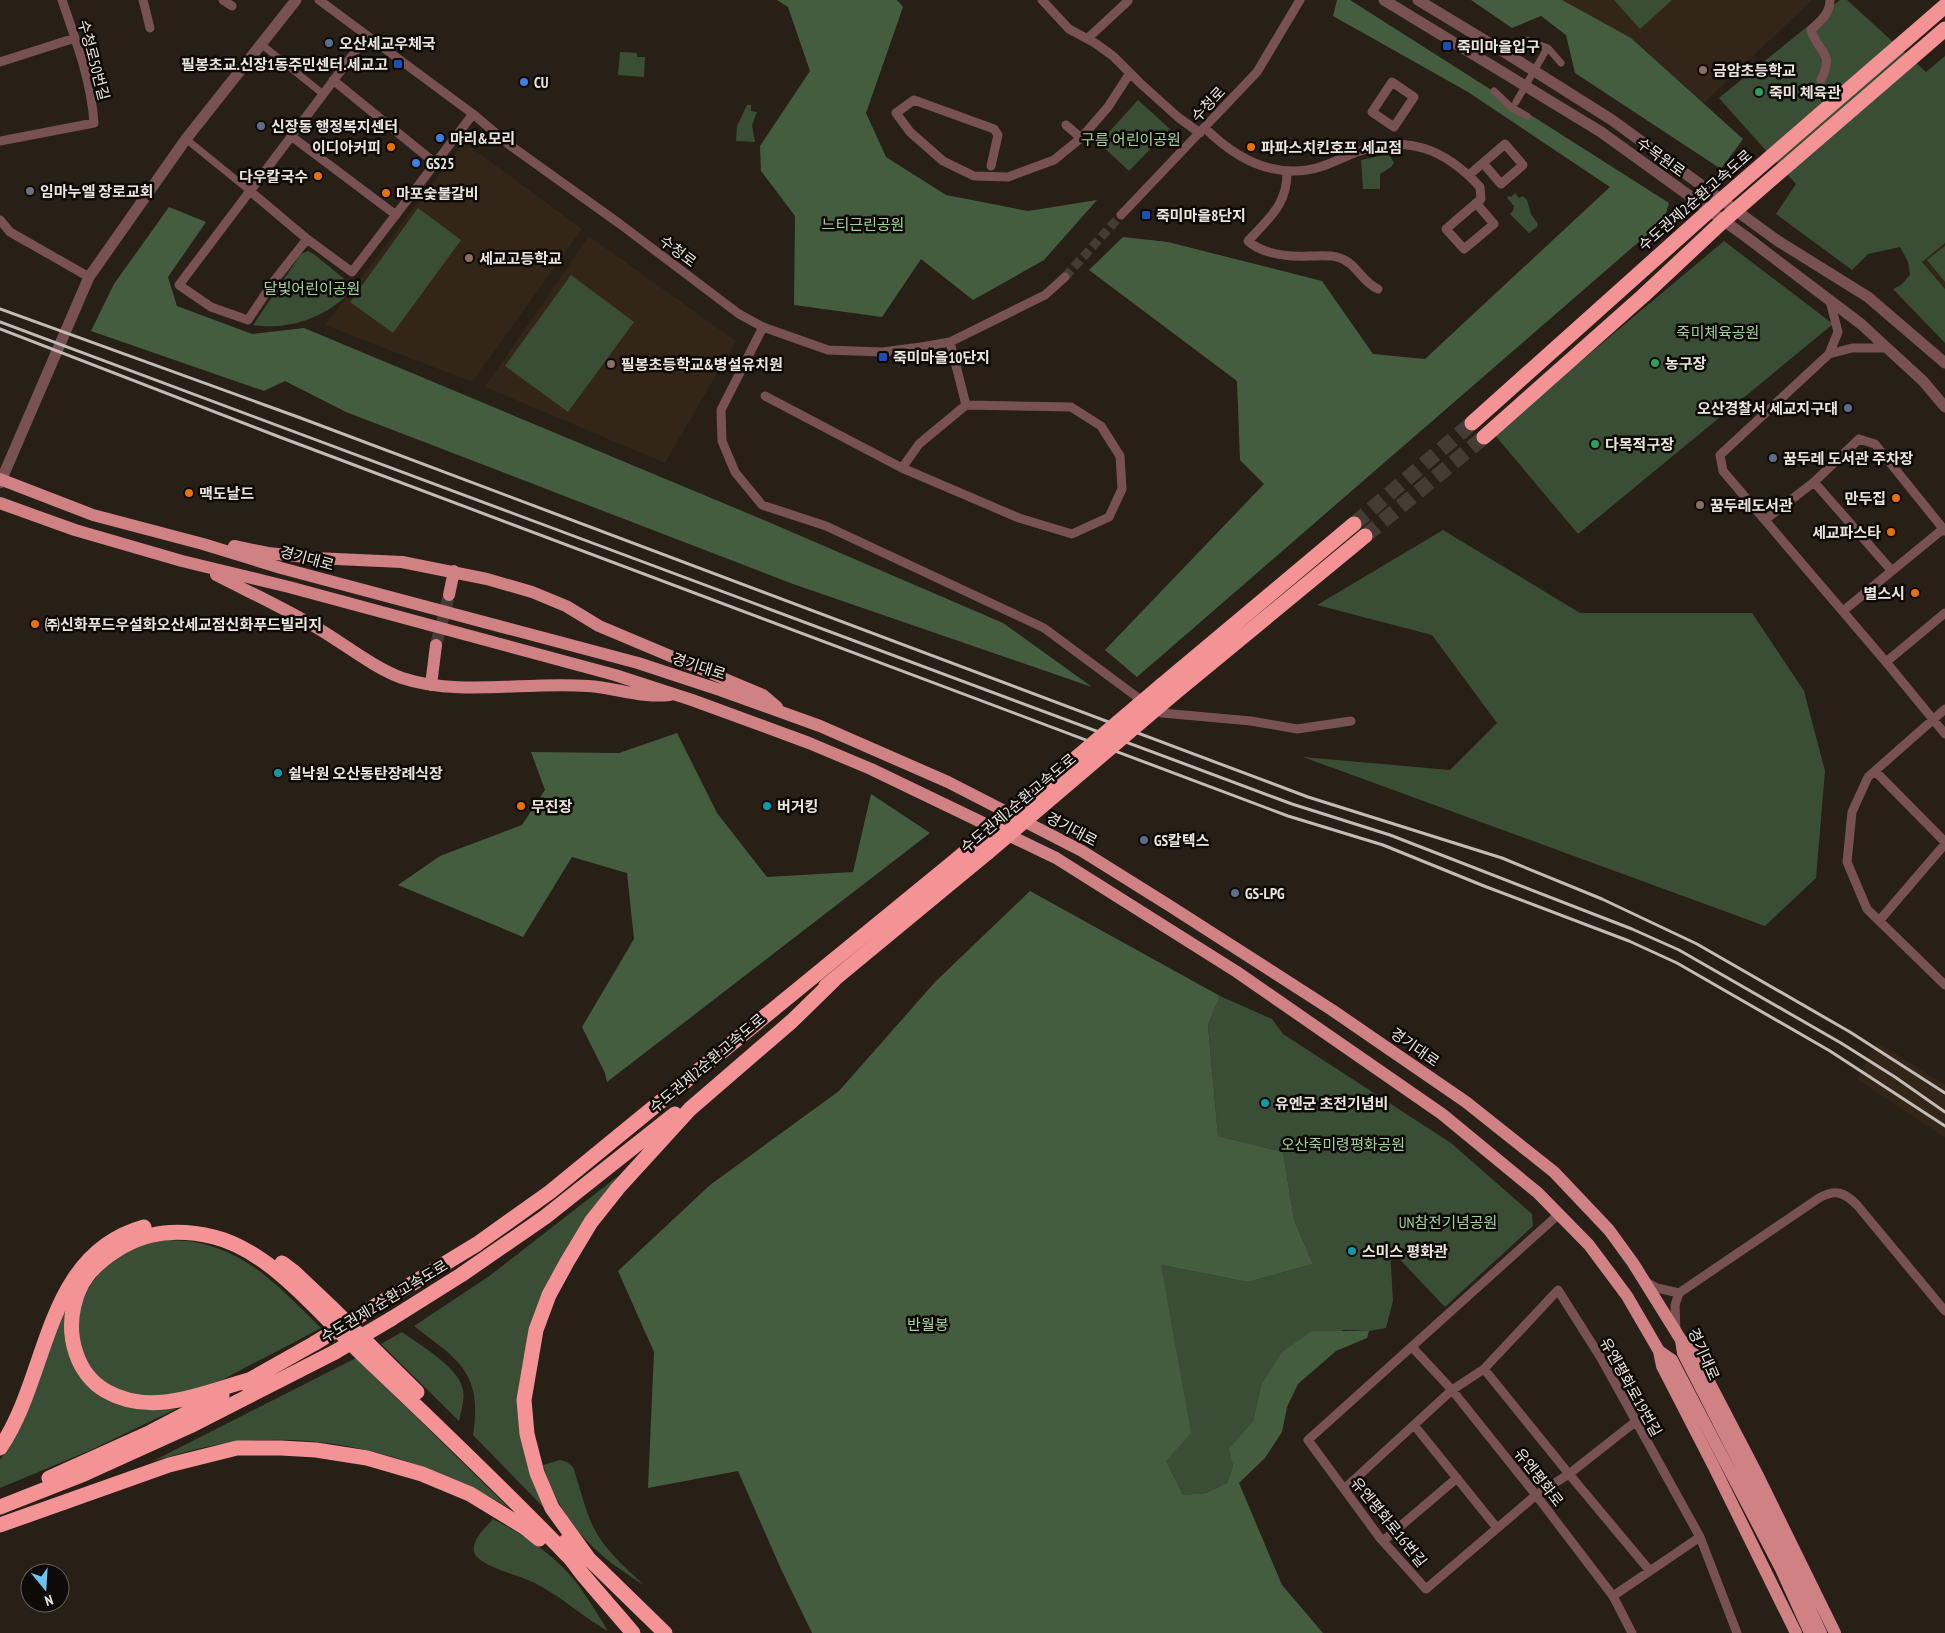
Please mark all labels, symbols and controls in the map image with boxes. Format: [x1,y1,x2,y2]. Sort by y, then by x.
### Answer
street label: 수청로50번길 [74,18,114,102]
place label: 오산세교우체국 [339,34,436,53]
marker: 오산세교우체국 [323,37,335,49]
place label: 죽미마을입구 [1457,37,1540,56]
marker: 죽미마을입구 [1441,40,1453,52]
place label: 필봉초교.신장1동주민센터.세교고 [181,55,388,74]
marker: 필봉초교.신장1동주민센터.세교고 [392,58,404,70]
place label: 금암초등학교 [1713,61,1796,80]
marker: 금암초등학교 [1697,64,1709,76]
place label: CU [534,73,549,92]
marker: CU [518,76,530,88]
street label: 수청로 [1187,82,1229,126]
place label: 죽미 체육관 [1769,83,1841,102]
marker: 죽미 체육관 [1753,86,1765,98]
place label: 신장동 행정복지센터 [271,117,398,136]
marker: 신장동 행정복지센터 [255,120,267,132]
place label: 마리&모리 [450,129,515,148]
park label: 구름 어린이공원 [1081,130,1181,149]
marker: 마리&모리 [434,132,446,144]
street label: 수목원로 [1633,133,1689,181]
place label: 이디아커피 [312,138,381,157]
place label: 파파스치킨호프 세교점 [1261,138,1402,157]
marker: 이디아커피 [385,141,397,153]
marker: 파파스치킨호프 세교점 [1245,141,1257,153]
street label: 수도권제2순환고속도로 [1634,145,1756,255]
place label: GS25 [426,154,454,173]
marker: GS25 [410,157,422,169]
place label: 다우칼국수 [239,167,308,186]
marker: 다우칼국수 [312,170,324,182]
place label: 임마누엘 장로교회 [40,182,153,201]
place label: 마포숯불갈비 [396,184,479,203]
marker: 임마누엘 장로교회 [24,185,36,197]
marker: 마포숯불갈비 [380,187,392,199]
place label: 죽미마을8단지 [1156,206,1246,225]
marker: 죽미마을8단지 [1140,209,1152,221]
park label: 느티근린공원 [822,215,904,234]
street label: 수청로 [656,231,700,271]
place label: 세교고등학교 [479,249,562,268]
marker: 세교고등학교 [463,252,475,264]
park label: 달빛어린이공원 [264,279,360,298]
park label: 죽미체육공원 [1677,323,1759,342]
place label: 죽미마을10단지 [893,348,990,367]
marker: 죽미마을10단지 [877,351,889,363]
place label: 농구장 [1665,354,1707,373]
place label: 필봉초등학교&병설유치원 [621,355,783,374]
marker: 농구장 [1649,357,1661,369]
marker: 필봉초등학교&병설유치원 [605,358,617,370]
place label: 오산경찰서 세교지구대 [1697,399,1838,418]
marker: 오산경찰서 세교지구대 [1842,402,1854,414]
place label: 다목적구장 [1605,435,1674,454]
marker: 다목적구장 [1589,438,1601,450]
place label: 꿈두레 도서관 주차장 [1783,449,1914,468]
marker: 꿈두레 도서관 주차장 [1767,452,1779,464]
place label: 맥도날드 [199,484,254,503]
marker: 맥도날드 [183,487,195,499]
place label: 만두집 [1845,489,1886,508]
marker: 만두집 [1890,492,1902,504]
place label: 꿈두레도서관 [1710,496,1793,515]
marker: 꿈두레도서관 [1694,499,1706,511]
place label: 세교파스타 [1812,523,1881,542]
marker: 세교파스타 [1885,526,1897,538]
street label: 경기대로 [278,542,336,574]
place label: 별스시 [1864,584,1905,603]
marker: 별스시 [1909,587,1921,599]
place label: ㈜신화푸드우설화오산세교점신화푸드빌리지 [45,615,322,634]
marker: ㈜신화푸드우설화오산세교점신화푸드빌리지 [29,618,41,630]
street label: 경기대로 [670,648,728,684]
street label: 수도권제2순환고속도로 [956,749,1080,857]
place label: 쉴낙원 오산동탄장례식장 [288,764,443,783]
marker: 쉴낙원 오산동탄장례식장 [272,767,284,779]
place label: 무진장 [531,797,573,816]
place label: 버거킹 [777,797,818,816]
marker: 무진장 [515,800,527,812]
marker: 버거킹 [761,800,773,812]
street label: 경기대로 [1043,808,1101,850]
place label: GS칼텍스 [1154,831,1210,850]
marker: GS칼텍스 [1138,834,1150,846]
place label: GS-LPG [1245,884,1285,903]
marker: GS-LPG [1229,887,1241,899]
street label: 수도권제2순환고속도로 [645,1009,769,1117]
street label: 경기대로 [1387,1023,1443,1071]
place label: 유엔군 초전기념비 [1275,1094,1388,1113]
marker: 유엔군 초전기념비 [1259,1097,1271,1109]
park label: 오산죽미령평화공원 [1281,1135,1405,1154]
park label: UN참전기념공원 [1399,1213,1497,1232]
place label: 스미스 평화관 [1362,1242,1448,1261]
marker: 스미스 평화관 [1346,1245,1358,1257]
street label: 수도권제2순환고속도로 [317,1256,451,1346]
park label: 반월봉 [907,1315,949,1334]
street label: 경기대로 [1684,1325,1724,1383]
street label: 유엔평화로19번길 [1596,1334,1666,1440]
street label: 유엔평화로 [1510,1444,1568,1510]
street label: 유엔평화로16번길 [1347,1473,1431,1571]
north arrow [20,1563,70,1613]
text: N [43,1591,55,1610]

